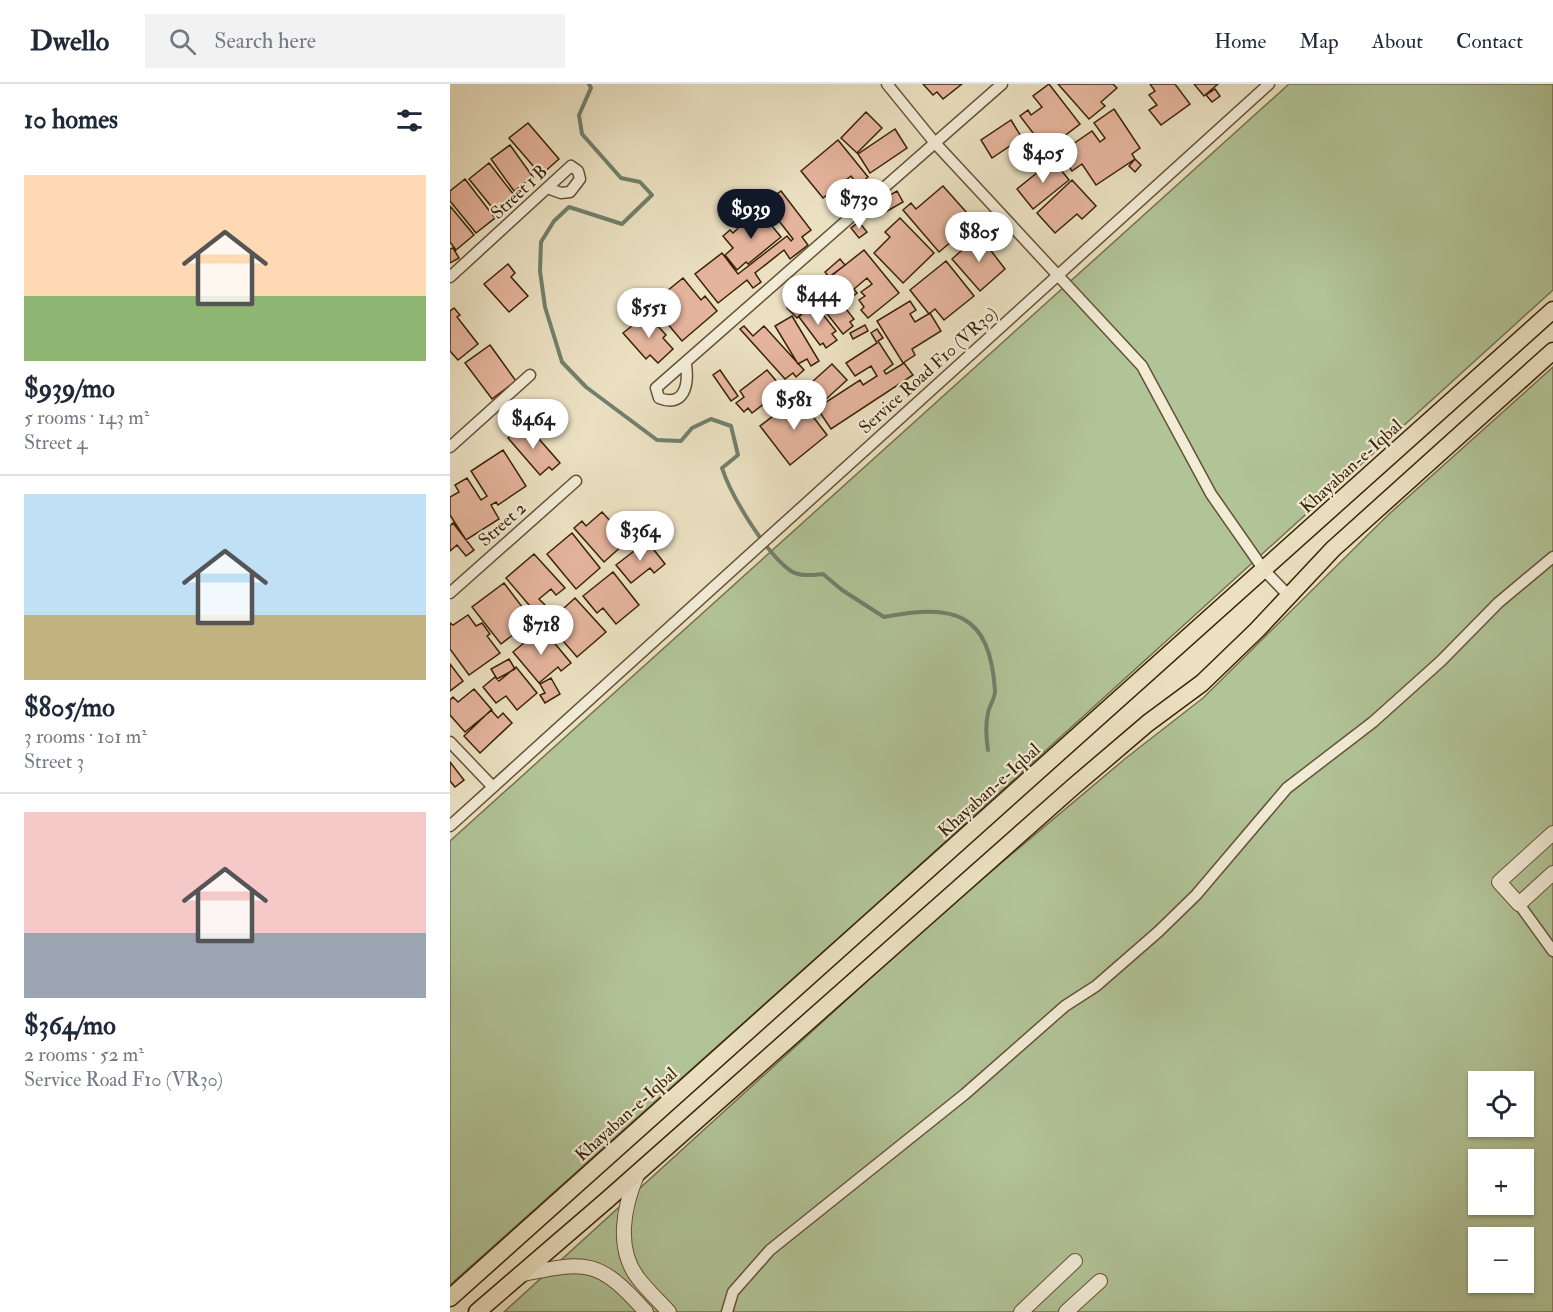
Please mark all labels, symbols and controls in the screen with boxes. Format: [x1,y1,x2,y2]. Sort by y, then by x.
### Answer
search box [145,14,565,68]
text: Dwello [30,24,109,59]
icon: search [166,25,199,58]
text: Search here [214,27,316,55]
text: Home [1214,28,1266,55]
text: Map [1299,28,1339,55]
text: About [1372,28,1423,55]
text: Contact [1456,28,1523,55]
text: 10 homes [24,104,118,136]
icon: filters [393,104,426,137]
pin: $405 [1007,133,1079,184]
text: $405 [1022,140,1064,165]
street label: Street 1 B [486,160,552,224]
pin: $730 [823,179,895,230]
text: $730 [840,186,878,211]
pin: $939 [715,189,787,240]
text: $939 [731,196,771,221]
pin: $805 [943,212,1015,263]
icon: home [171,214,279,322]
text: $805 [959,219,999,244]
pin: $444 [782,275,854,326]
text: $444 [796,282,840,307]
pin: $551 [613,288,685,339]
text: $551 [631,295,667,320]
street label: Service Road F10 (VR30) [854,302,1003,439]
text: $939/mo [24,373,115,405]
pin: $581 [758,380,830,431]
text: $581 [776,387,812,412]
pin: $464 [497,399,569,450]
text: 5 rooms · 143 m² [24,405,149,430]
text: $464 [512,406,554,431]
street label: Khayaban-e-Iqbal [1295,414,1408,518]
text: Street 4 [24,430,87,455]
street label: Street 2 [474,497,531,552]
pin: $364 [604,511,676,562]
text: $364 [620,518,660,543]
icon: home [171,533,279,641]
pin: $718 [505,605,577,656]
text: $718 [522,612,560,637]
text: $805/mo [24,692,115,724]
text: 3 rooms · 101 m² [24,724,147,749]
street label: Khayaban-e-Iqbal [933,738,1046,842]
text: Street 3 [24,749,84,774]
icon: home [171,851,279,959]
text: $364/mo [24,1010,116,1042]
text: 2 rooms · 52 m² [24,1042,144,1067]
street label: Khayaban-e-Iqbal [570,1062,683,1166]
text: Service Road F10 (VR30) [24,1067,223,1092]
map controls [1468,1071,1534,1293]
button: locate [1468,1071,1534,1137]
button: + [1468,1149,1534,1215]
button: − [1468,1227,1534,1293]

